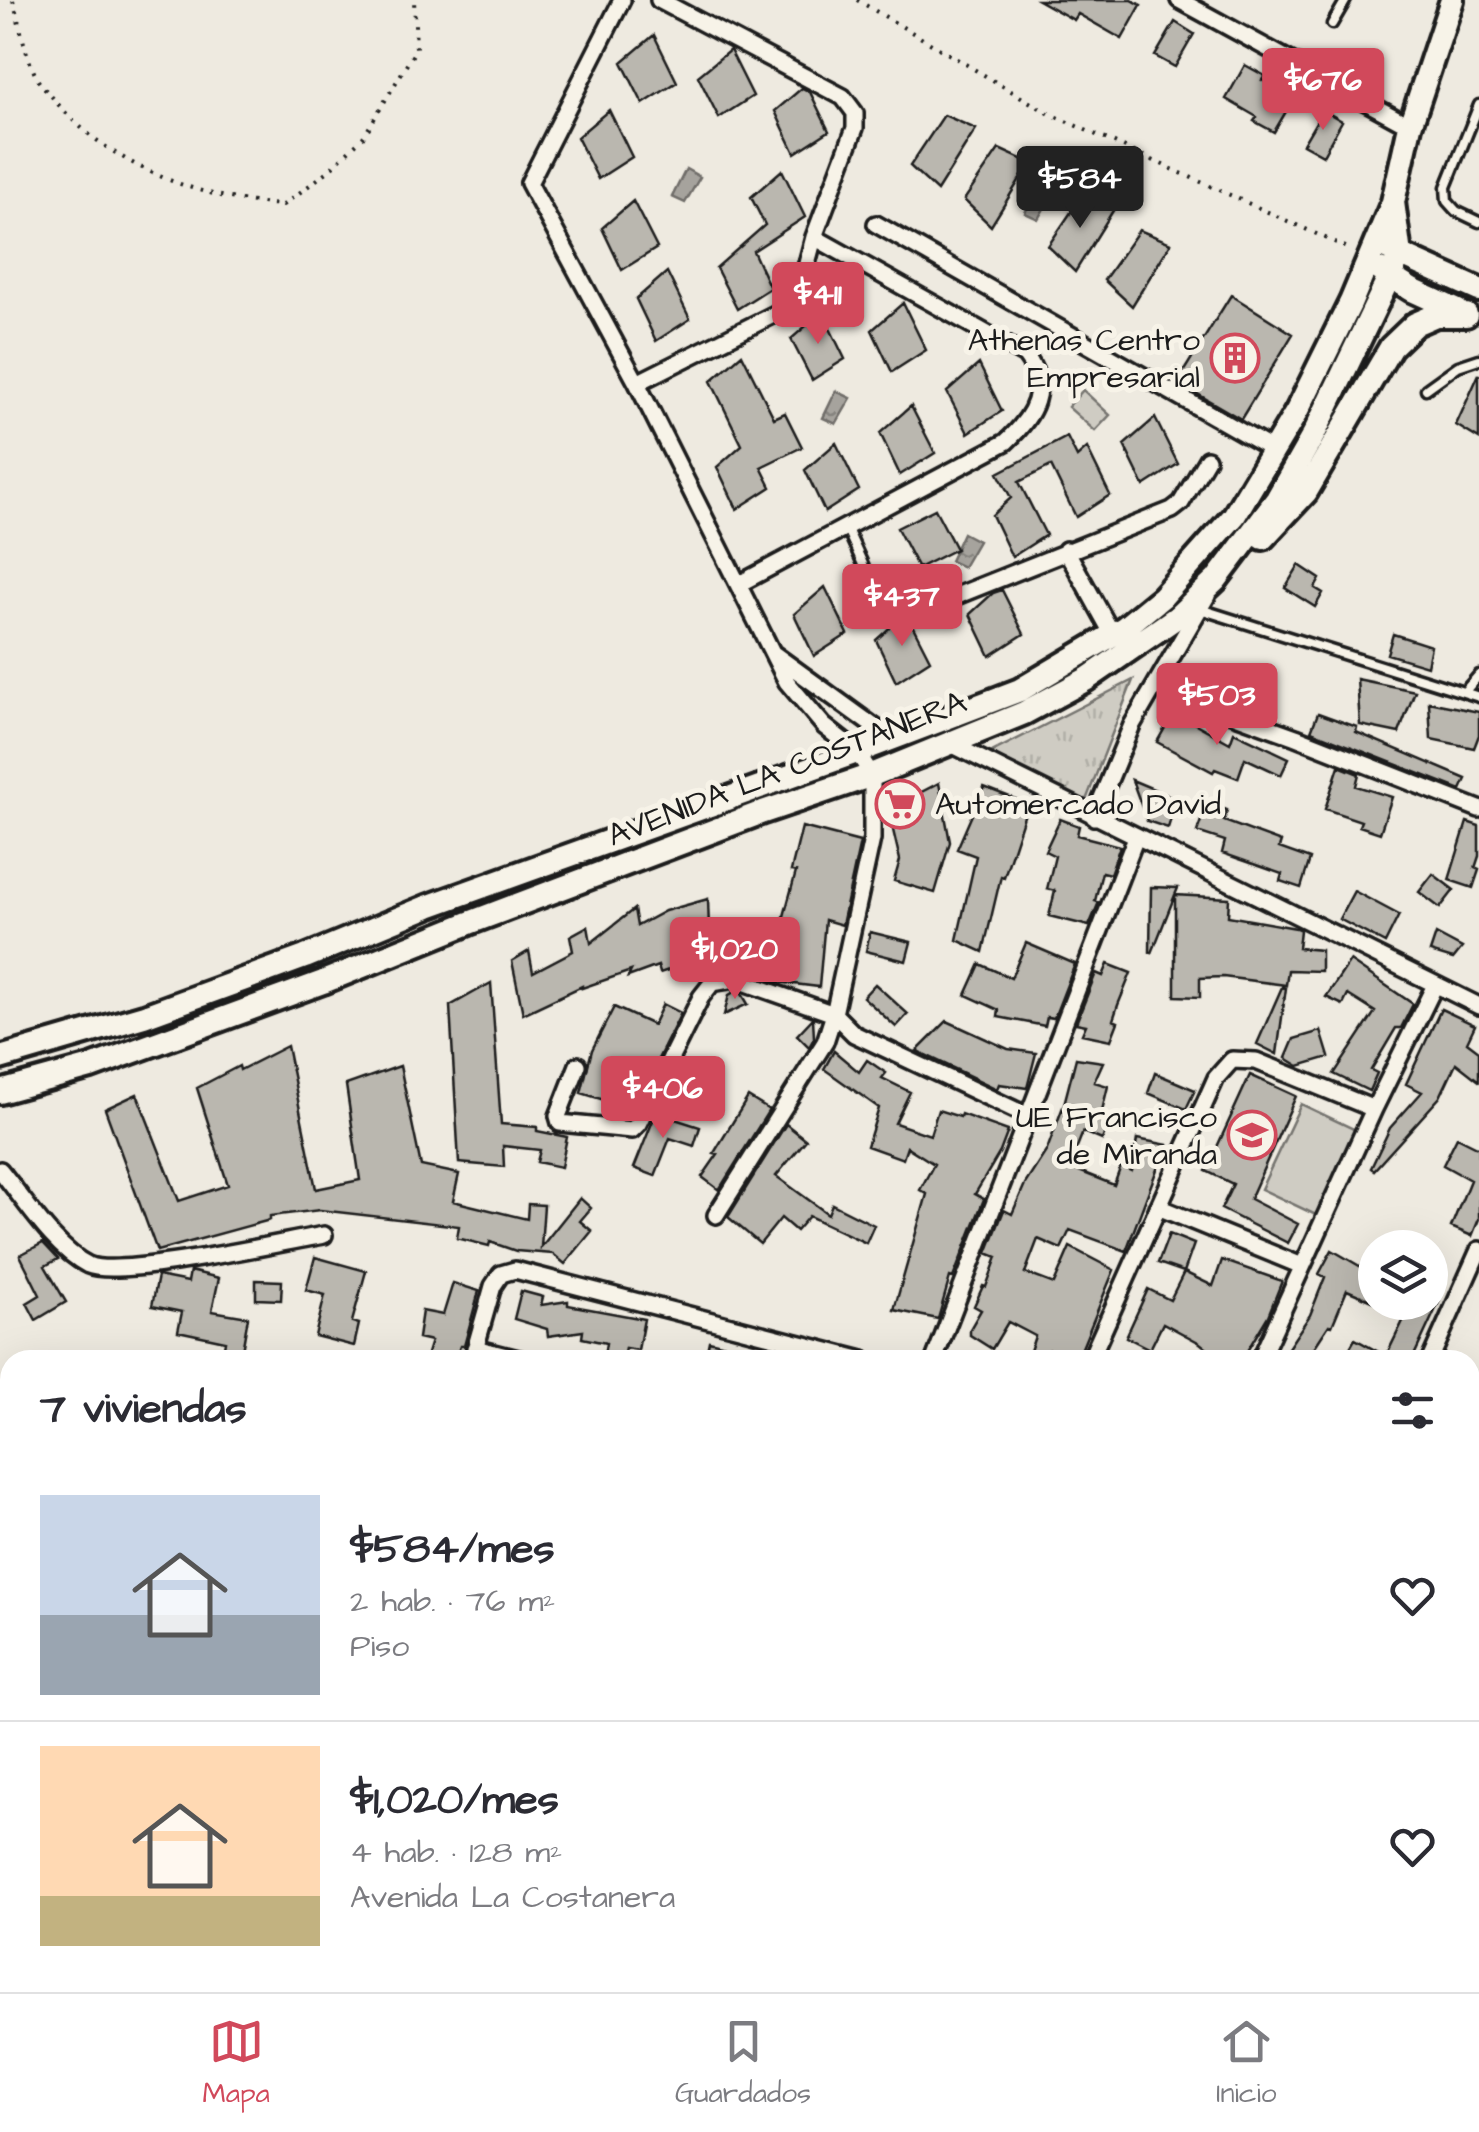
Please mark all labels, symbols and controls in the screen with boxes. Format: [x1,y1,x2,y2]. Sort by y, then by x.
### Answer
pin: $676 [1264,48,1382,133]
text: $676 [1284,58,1362,103]
pin: $584 [1021,146,1139,231]
text: $584 [1039,156,1122,201]
pin: $411 [759,262,877,347]
text: $411 [794,272,842,317]
place label: Athenas Centro Empresarial [968,318,1200,400]
building icon: Athenas Centro Empresarial [1209,332,1261,384]
pin: $437 [843,564,961,649]
text: $437 [864,574,940,619]
pin: $503 [1158,663,1276,748]
text: $503 [1179,673,1255,718]
street label: AVENIDA LA COSTANERA [601,680,973,858]
supermarket icon: Automercado David [874,778,926,830]
place label: Automercado David [935,782,1221,827]
pin: $1,020 [654,917,816,1002]
text: $1,020 [692,927,778,972]
pin: $406 [604,1056,722,1141]
text: $406 [623,1066,703,1111]
place label: UE Francisco de Miranda [1016,1095,1217,1177]
school or university icon: UE Francisco de Miranda [1226,1109,1278,1161]
map controls [1358,1230,1448,1320]
button: layers [1358,1230,1448,1320]
text: 7 viviendas [40,1381,247,1439]
icon: filters [1385,1383,1440,1438]
text: $584/mes [350,1521,555,1579]
icon: home [120,1535,240,1655]
icon: heart [1385,1568,1440,1623]
text: 2 hab. · 76 m² [350,1579,555,1624]
text: Piso [350,1624,409,1669]
text: $1,020/mes [350,1772,559,1830]
icon: home [120,1786,240,1906]
icon: heart [1385,1819,1440,1874]
text: 4 hab. · 128 m² [350,1830,562,1875]
text: Avenida La Costanera [350,1875,675,1920]
tab: Mapa [203,2014,270,2113]
tab: Guardados [675,2014,811,2113]
tab: Inicio [1216,2014,1276,2113]

